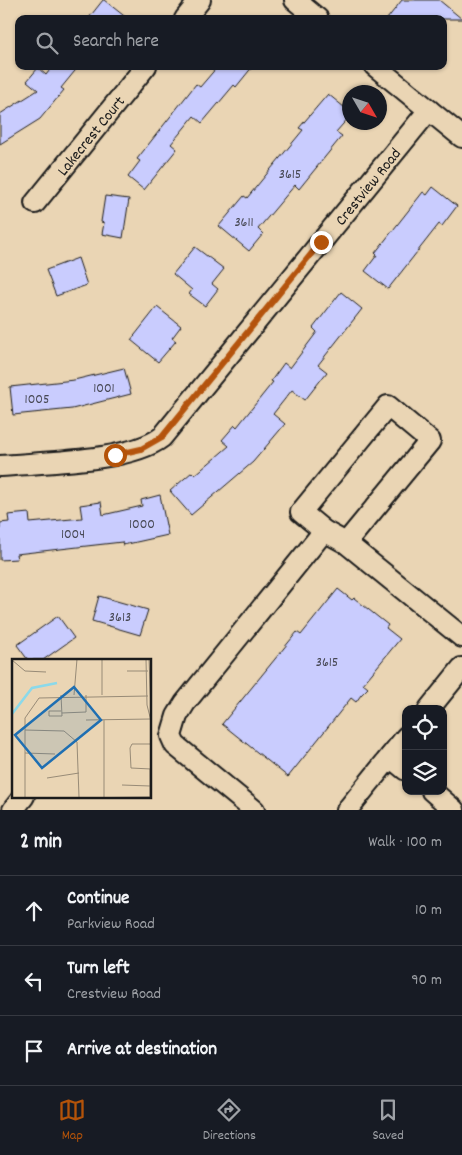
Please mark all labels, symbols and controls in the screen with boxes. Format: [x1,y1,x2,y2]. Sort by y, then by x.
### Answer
search box [15,15,447,70]
icon: search [33,29,61,57]
text: Search here [73,29,159,56]
north arrow [342,85,387,130]
street label: Lakecrest Court [52,92,131,182]
street label: Crestview Road [330,144,407,231]
house number: 3615 [279,165,301,185]
house number: 3611 [234,213,254,233]
route end [310,231,333,254]
house number: 1001 [93,379,115,399]
house number: 1005 [25,390,49,410]
route start [104,444,127,467]
house number: 1000 [129,515,155,535]
house number: 1004 [61,525,85,545]
house number: 3613 [109,608,131,628]
house number: 3615 [316,653,338,673]
inset map [12,659,151,798]
map controls [402,705,447,795]
button: locate [402,705,447,750]
button: layers [402,750,447,795]
text: 2 min [20,828,62,858]
text: Walk · 100 m [368,831,442,854]
text: Continue [67,886,129,913]
icon: ahead [20,897,48,925]
text: 10 m [415,899,442,922]
text: Parkview Road [67,913,155,936]
text: Turn left [67,956,130,983]
icon: left [20,967,48,995]
text: 90 m [411,969,442,992]
text: Crestview Road [67,983,161,1006]
icon: arrive [20,1037,48,1065]
text: Arrive at destination [67,1037,217,1064]
tab: Map [58,1096,86,1146]
tab: Directions [203,1096,256,1146]
tab: Saved [372,1096,404,1146]

